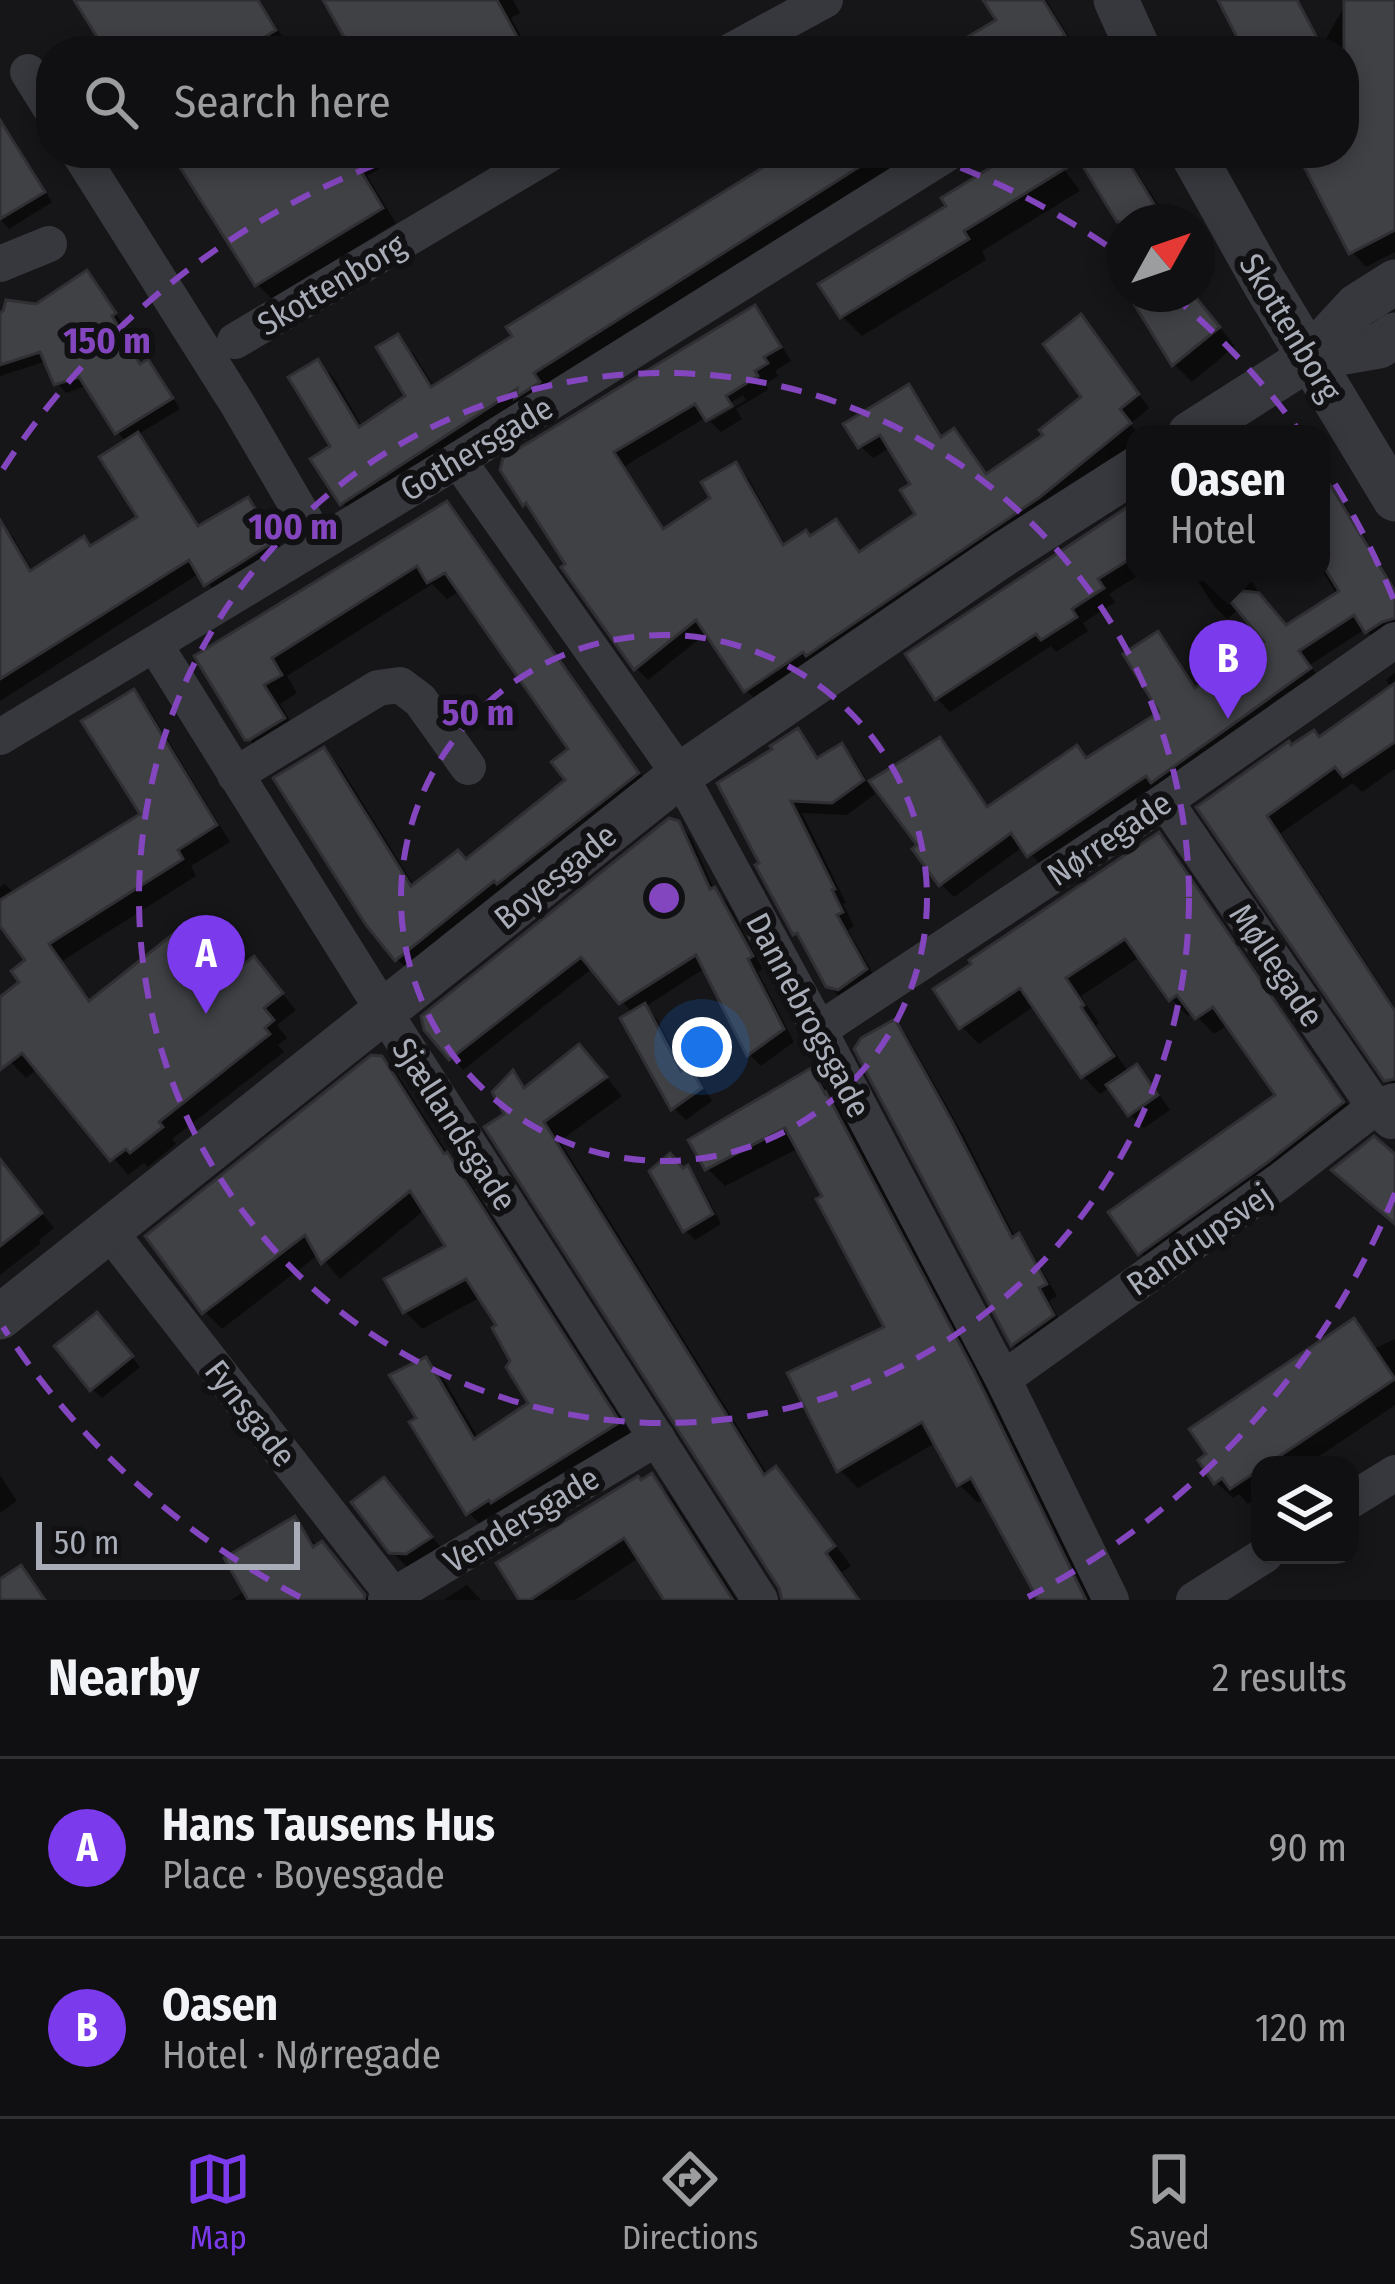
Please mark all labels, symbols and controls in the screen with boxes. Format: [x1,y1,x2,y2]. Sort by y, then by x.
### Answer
search box [36,36,1359,168]
icon: search [78,69,144,135]
text: Search here [174,75,391,129]
north arrow [1107,204,1215,312]
street label: Skottenborg [250,225,413,345]
street label: Skottenborg [1230,246,1350,409]
text: 150 m [63,319,151,363]
street label: Gothersgade [393,388,560,510]
popup [1126,425,1330,581]
text: Oasen [1170,453,1286,507]
text: 100 m [248,505,338,549]
text: Hotel [1170,507,1256,553]
pin: B [1189,620,1267,719]
text: 50 m [442,691,514,735]
street label: Nørregade [1040,783,1179,895]
street label: Boyesgade [487,816,625,938]
centre of rings [643,877,685,919]
street label: Møllegade [1221,897,1332,1035]
street label: Dannebrogsgade [737,906,879,1125]
pin: A [167,915,245,1014]
your location [672,1017,732,1077]
street label: Sjællandsgade [384,1031,525,1218]
street label: Randrupsvej [1119,1175,1280,1304]
street label: Fynsgade [196,1352,304,1475]
map controls [1251,1456,1359,1564]
button: layers [1251,1456,1359,1564]
street label: Vendersgade [437,1458,606,1582]
scale bar [36,1516,300,1569]
text: 50 m [54,1523,119,1563]
text: Nearby [48,1647,200,1709]
text: 2 results [1212,1655,1347,1701]
text: Hans Tausens Hus [162,1798,495,1852]
text: A [76,1825,98,1871]
text: 90 m [1269,1825,1347,1871]
text: Place · Boyesgade [162,1852,445,1898]
text: Oasen [162,1978,278,2032]
text: B [76,2005,98,2051]
text: 120 m [1255,2005,1347,2051]
text: Hotel · Nørregade [162,2032,441,2078]
tab: Map [185,2146,251,2258]
tab: Directions [622,2146,758,2258]
tab: Saved [1129,2146,1210,2258]

